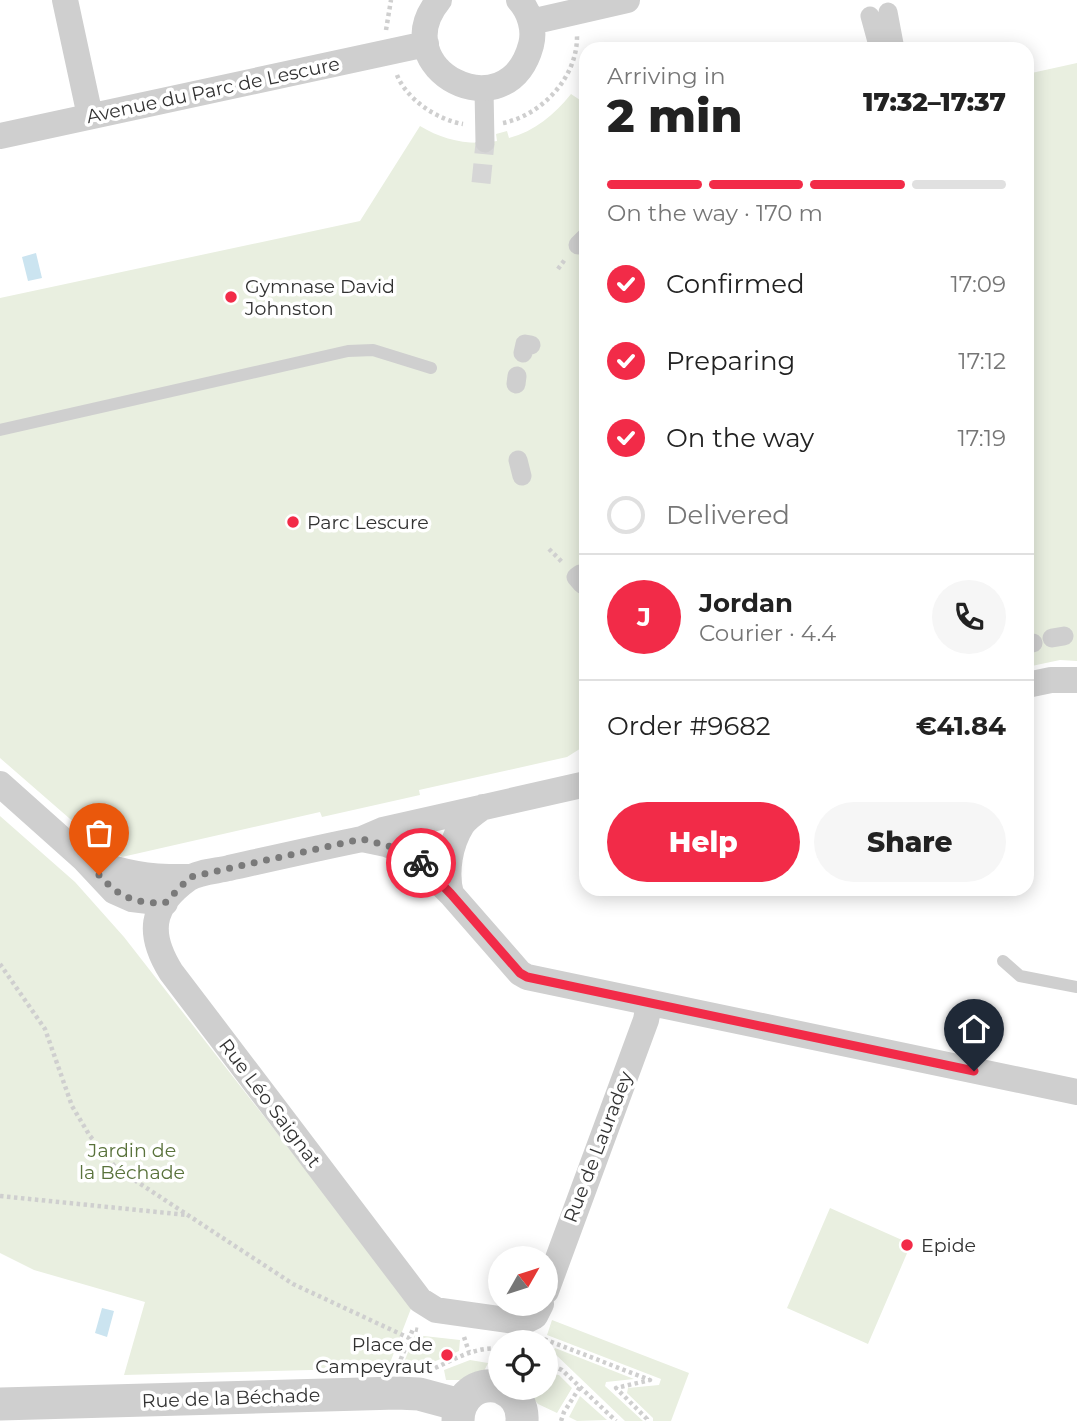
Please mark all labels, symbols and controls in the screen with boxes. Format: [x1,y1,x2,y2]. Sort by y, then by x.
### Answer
street label: Avenue du Parc de Lescure [84,52,342,128]
text: Arriving in [607,62,726,90]
text: 17:32–17:37 [863,86,1006,118]
text: 2 min [607,87,742,144]
text: On the way · 170 m [607,199,823,227]
icon: check [607,265,645,303]
text: Confirmed [666,268,805,300]
text: 17:09 [951,270,1006,298]
place label: Gymnase David Johnston [244,275,395,320]
marker: Gymnase David Johnston [223,289,239,305]
icon: check [607,342,645,380]
text: Preparing [666,345,795,377]
text: 17:12 [958,347,1006,375]
icon: check [607,419,645,457]
text: On the way [666,422,814,454]
text: 17:19 [957,424,1006,452]
text: Delivered [666,499,790,531]
place label: Parc Lescure [307,511,429,534]
marker: Parc Lescure [285,514,301,530]
button: phone [932,580,1006,654]
text: Jordan [699,587,793,619]
text: J [637,601,651,633]
text: Courier · 4.4 [699,619,836,647]
text: Order #9682 [607,710,771,742]
text: €41.84 [916,710,1006,742]
button: Help [607,802,800,882]
button: Share [814,802,1006,882]
pin [69,803,129,875]
icon: bag [80,814,118,852]
courier [386,828,456,898]
icon: bike [402,844,440,882]
pin [944,999,1004,1071]
icon: home [955,1010,993,1048]
street label: Rue Léo Saignat [214,1034,326,1172]
street label: Rue de Lauradey [559,1068,638,1226]
park label: Jardin de la Béchade [79,1139,185,1184]
place label: Epide [921,1234,976,1257]
marker: Epide [899,1237,915,1253]
north arrow [488,1246,558,1316]
map controls [488,1246,558,1400]
button: locate [488,1330,558,1400]
place label: Place de Campeyraut [315,1333,433,1378]
marker: Place de Campeyraut [439,1347,455,1363]
street label: Rue de la Béchade [141,1383,321,1413]

